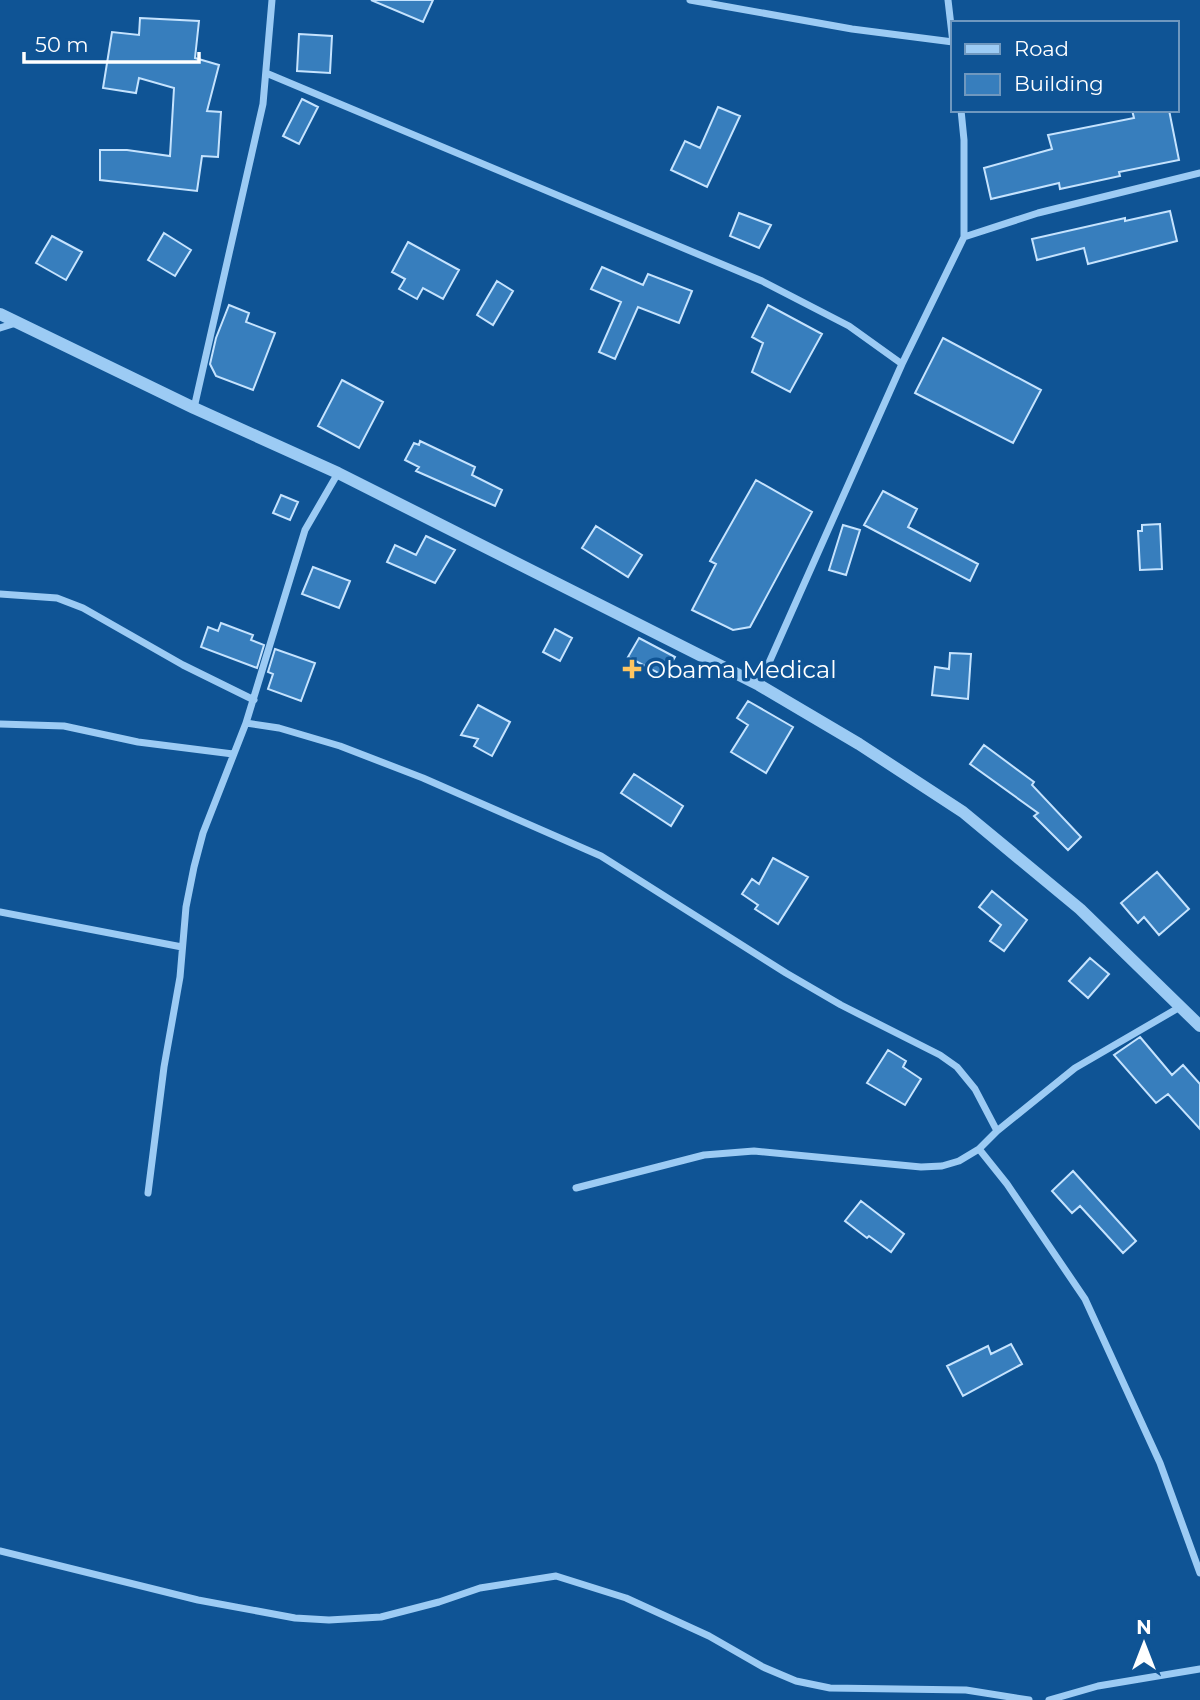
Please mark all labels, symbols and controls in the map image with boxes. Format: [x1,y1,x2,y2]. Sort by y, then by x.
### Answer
scale bar [24,21,200,65]
legend [951,21,1179,112]
text: 50 m [35,32,89,57]
text: Road [1014,36,1069,61]
text: Building [1014,71,1104,96]
place label: Obama Medical [646,655,837,684]
marker: Obama Medical [624,661,640,677]
north arrow [1109,1609,1179,1679]
text: N [1136,1616,1152,1639]

